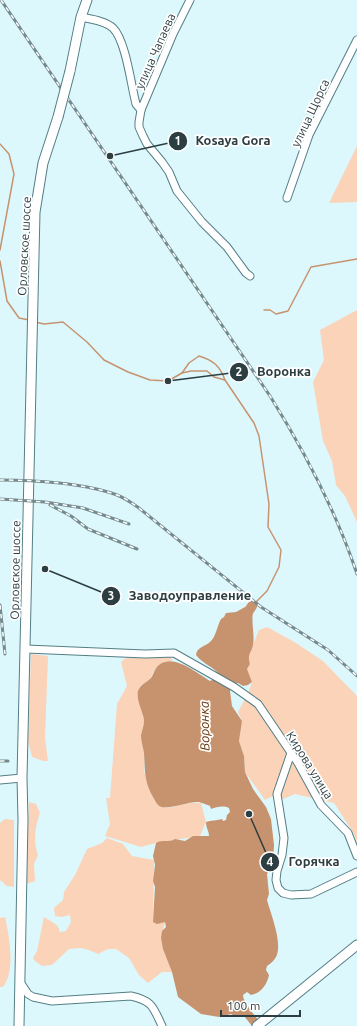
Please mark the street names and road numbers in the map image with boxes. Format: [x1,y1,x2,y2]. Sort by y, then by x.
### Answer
street label: улица Чапаева [132,11,178,91]
street label: улица Щорса [289,77,331,149]
street label: Орловское шоссе [15,196,33,296]
street label: Орловское шоссе [8,520,22,620]
street label: Кирова улица [284,729,336,801]

